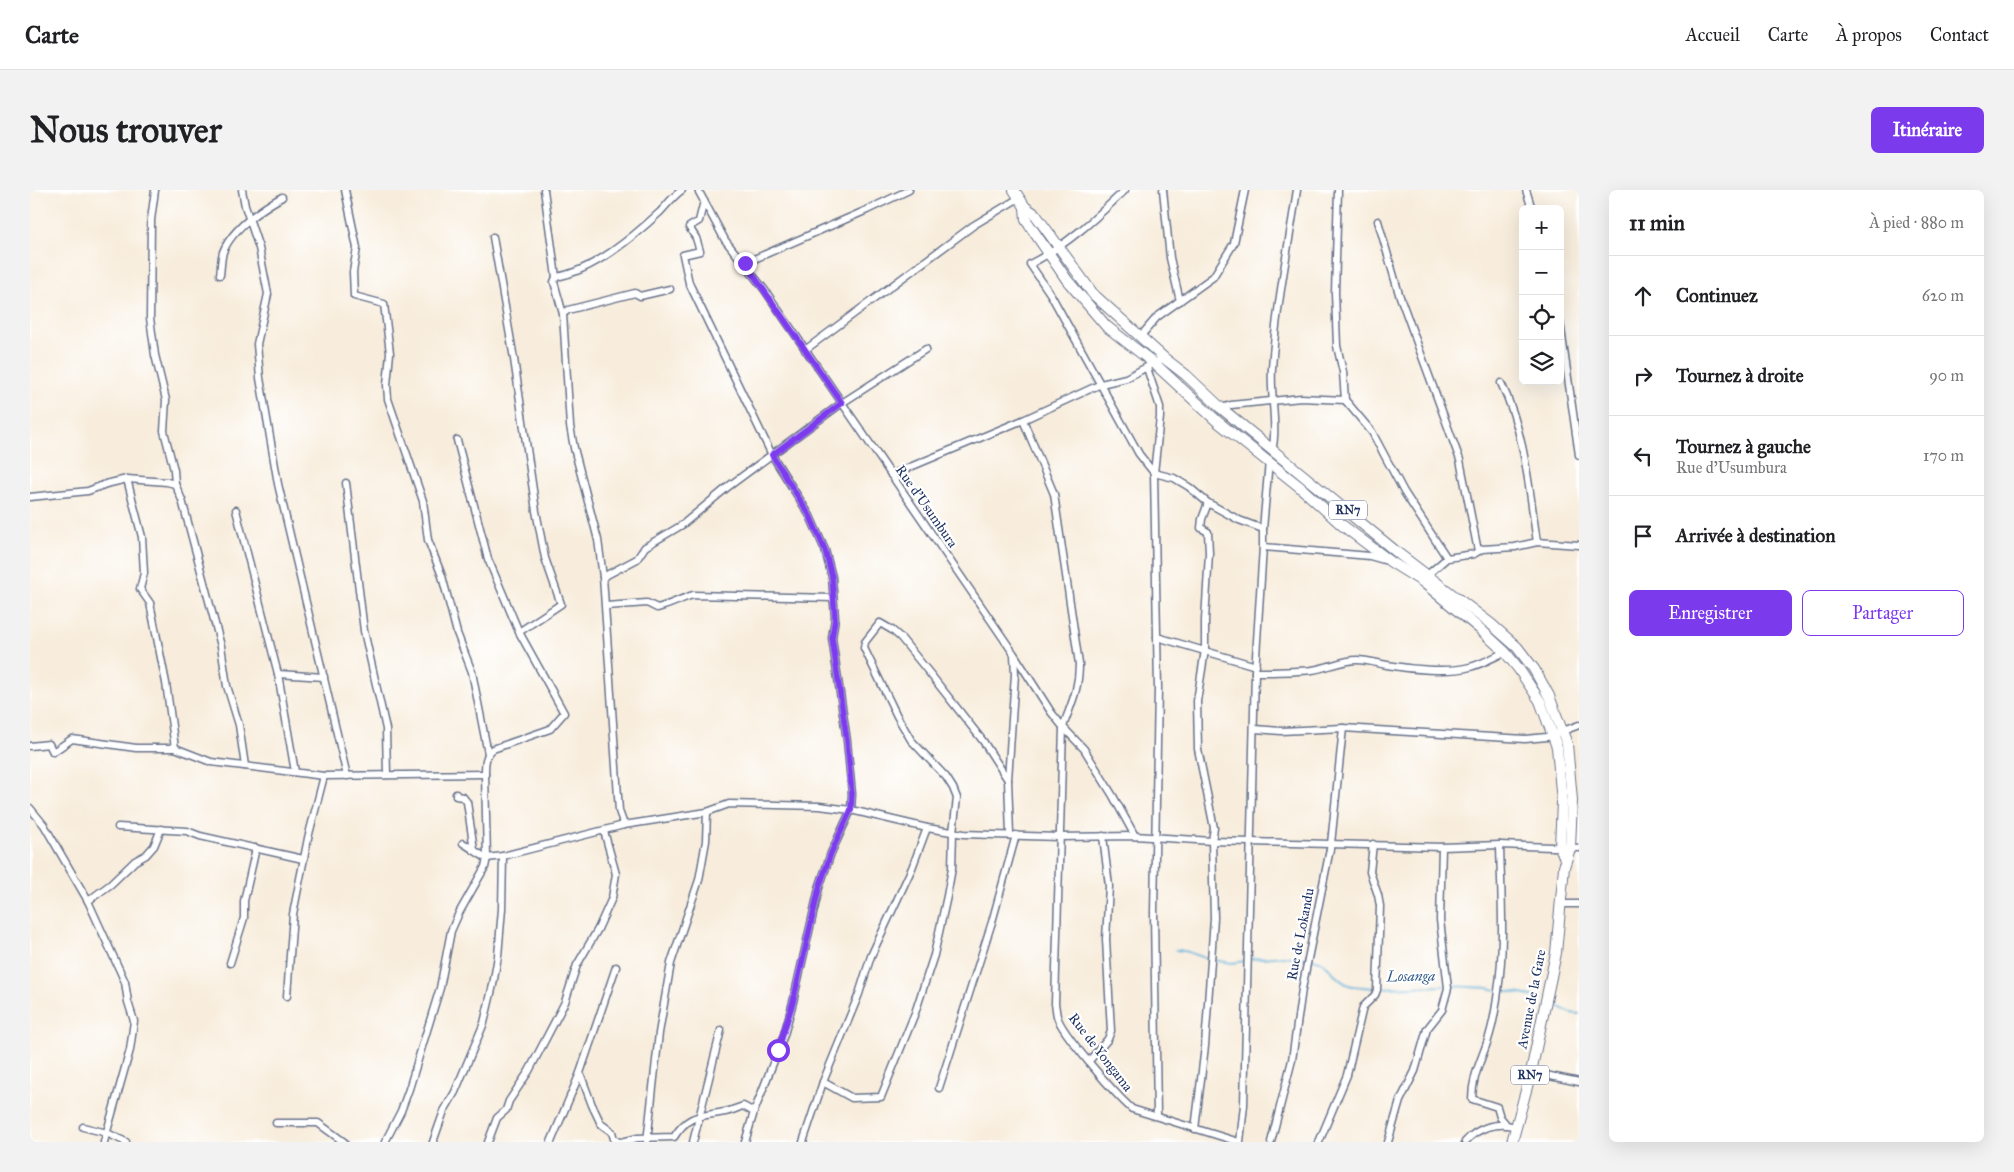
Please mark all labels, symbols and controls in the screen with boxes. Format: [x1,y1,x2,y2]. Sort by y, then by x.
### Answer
text: Carte [25,20,79,50]
text: Accueil [1686,24,1740,46]
text: Carte [1768,24,1808,46]
text: À propos [1836,24,1902,46]
text: Contact [1930,24,1989,46]
button: Itinéraire [1871,107,1984,153]
text: Nous trouver [30,109,222,152]
map controls [1519,205,1564,385]
button: + [1519,205,1564,250]
text: 11 min [1629,210,1685,236]
text: À pied · 880 m [1869,213,1964,232]
button: − [1519,250,1564,295]
route end [734,252,757,275]
icon: ahead [1629,282,1657,310]
text: Continuez [1676,284,1758,307]
text: 620 m [1922,286,1964,305]
button: locate [1519,295,1564,340]
button: layers [1519,340,1564,385]
icon: right [1629,362,1657,390]
text: Tournez à droite [1676,364,1804,387]
text: 90 m [1929,366,1964,385]
text: Tournez à gauche [1676,435,1811,458]
icon: left [1629,442,1657,470]
text: 170 m [1923,446,1964,465]
text: Rue d'Usumbura [1676,458,1787,477]
street label: Rue d'Usumbura [892,462,961,551]
road number: RN7 [1329,500,1367,520]
icon: arrive [1629,522,1657,550]
text: Arrivée à destination [1676,524,1835,547]
button: Enregistrer [1629,590,1792,636]
button: Partager [1802,590,1964,636]
street label: Rue de Lokandu [1283,886,1318,982]
street label: Avenue de la Gare [1513,948,1549,1051]
water label: Losanga [1386,967,1435,985]
street label: Rue de Yongama [1065,1010,1137,1095]
route start [767,1039,790,1062]
road number: RN7 [1511,1066,1549,1084]

